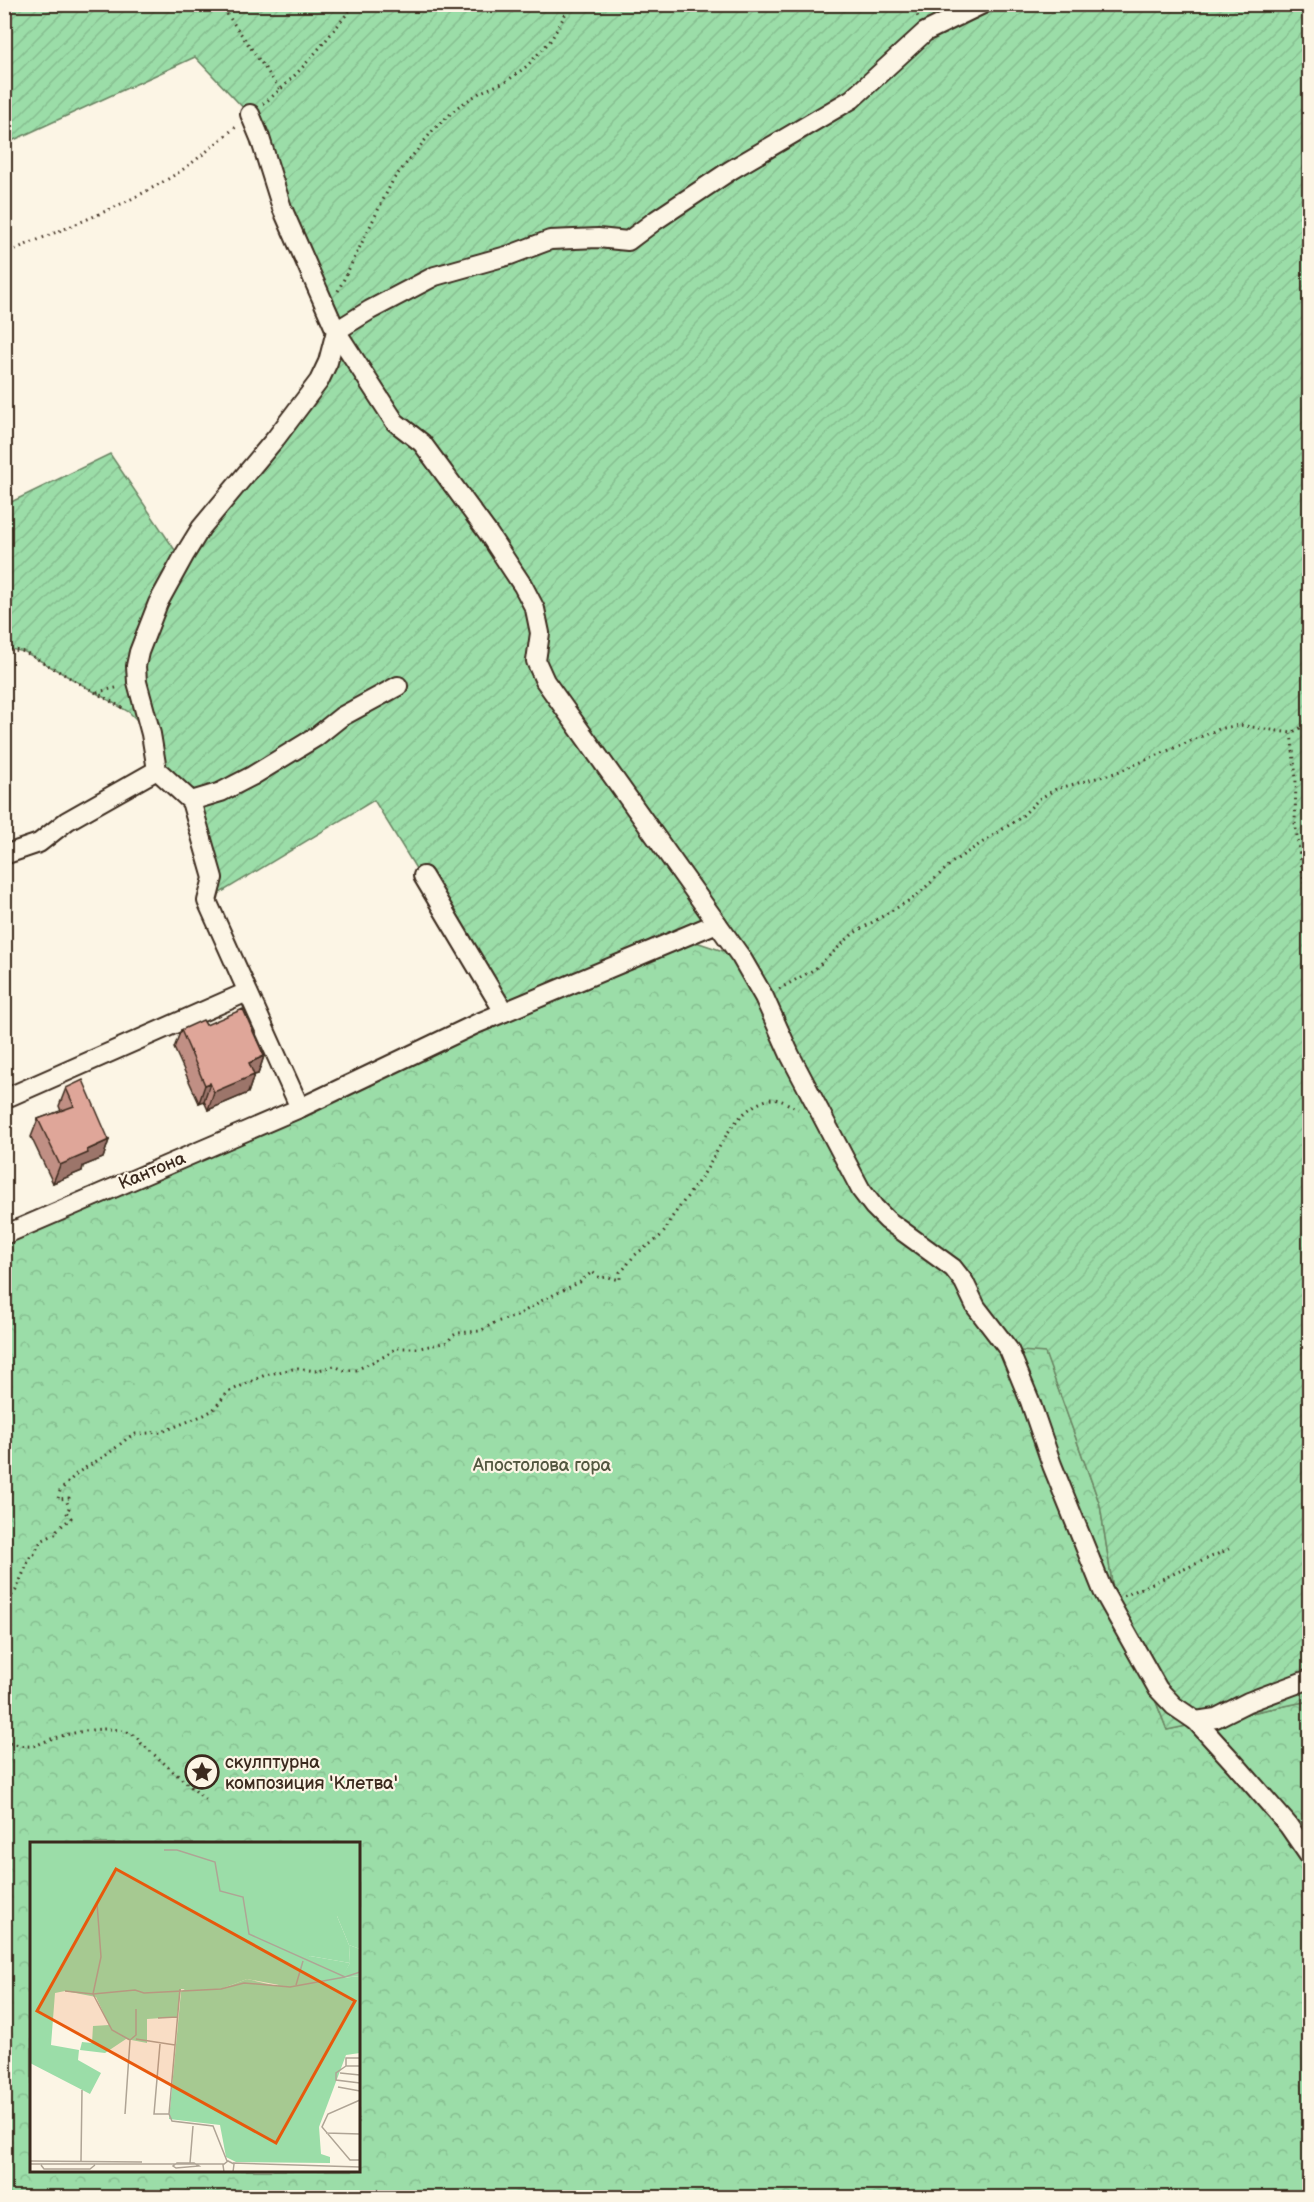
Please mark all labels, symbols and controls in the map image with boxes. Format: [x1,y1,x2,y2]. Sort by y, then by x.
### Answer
street label: Кантона [115,1147,189,1194]
park label: Апостолова гора [472,1455,611,1476]
place label: скулптурна композиция 'Клетва' [225,1752,398,1794]
place icon: скулптурна композиция 'Клетва' [184,1754,220,1790]
inset map [30,1842,360,2172]

